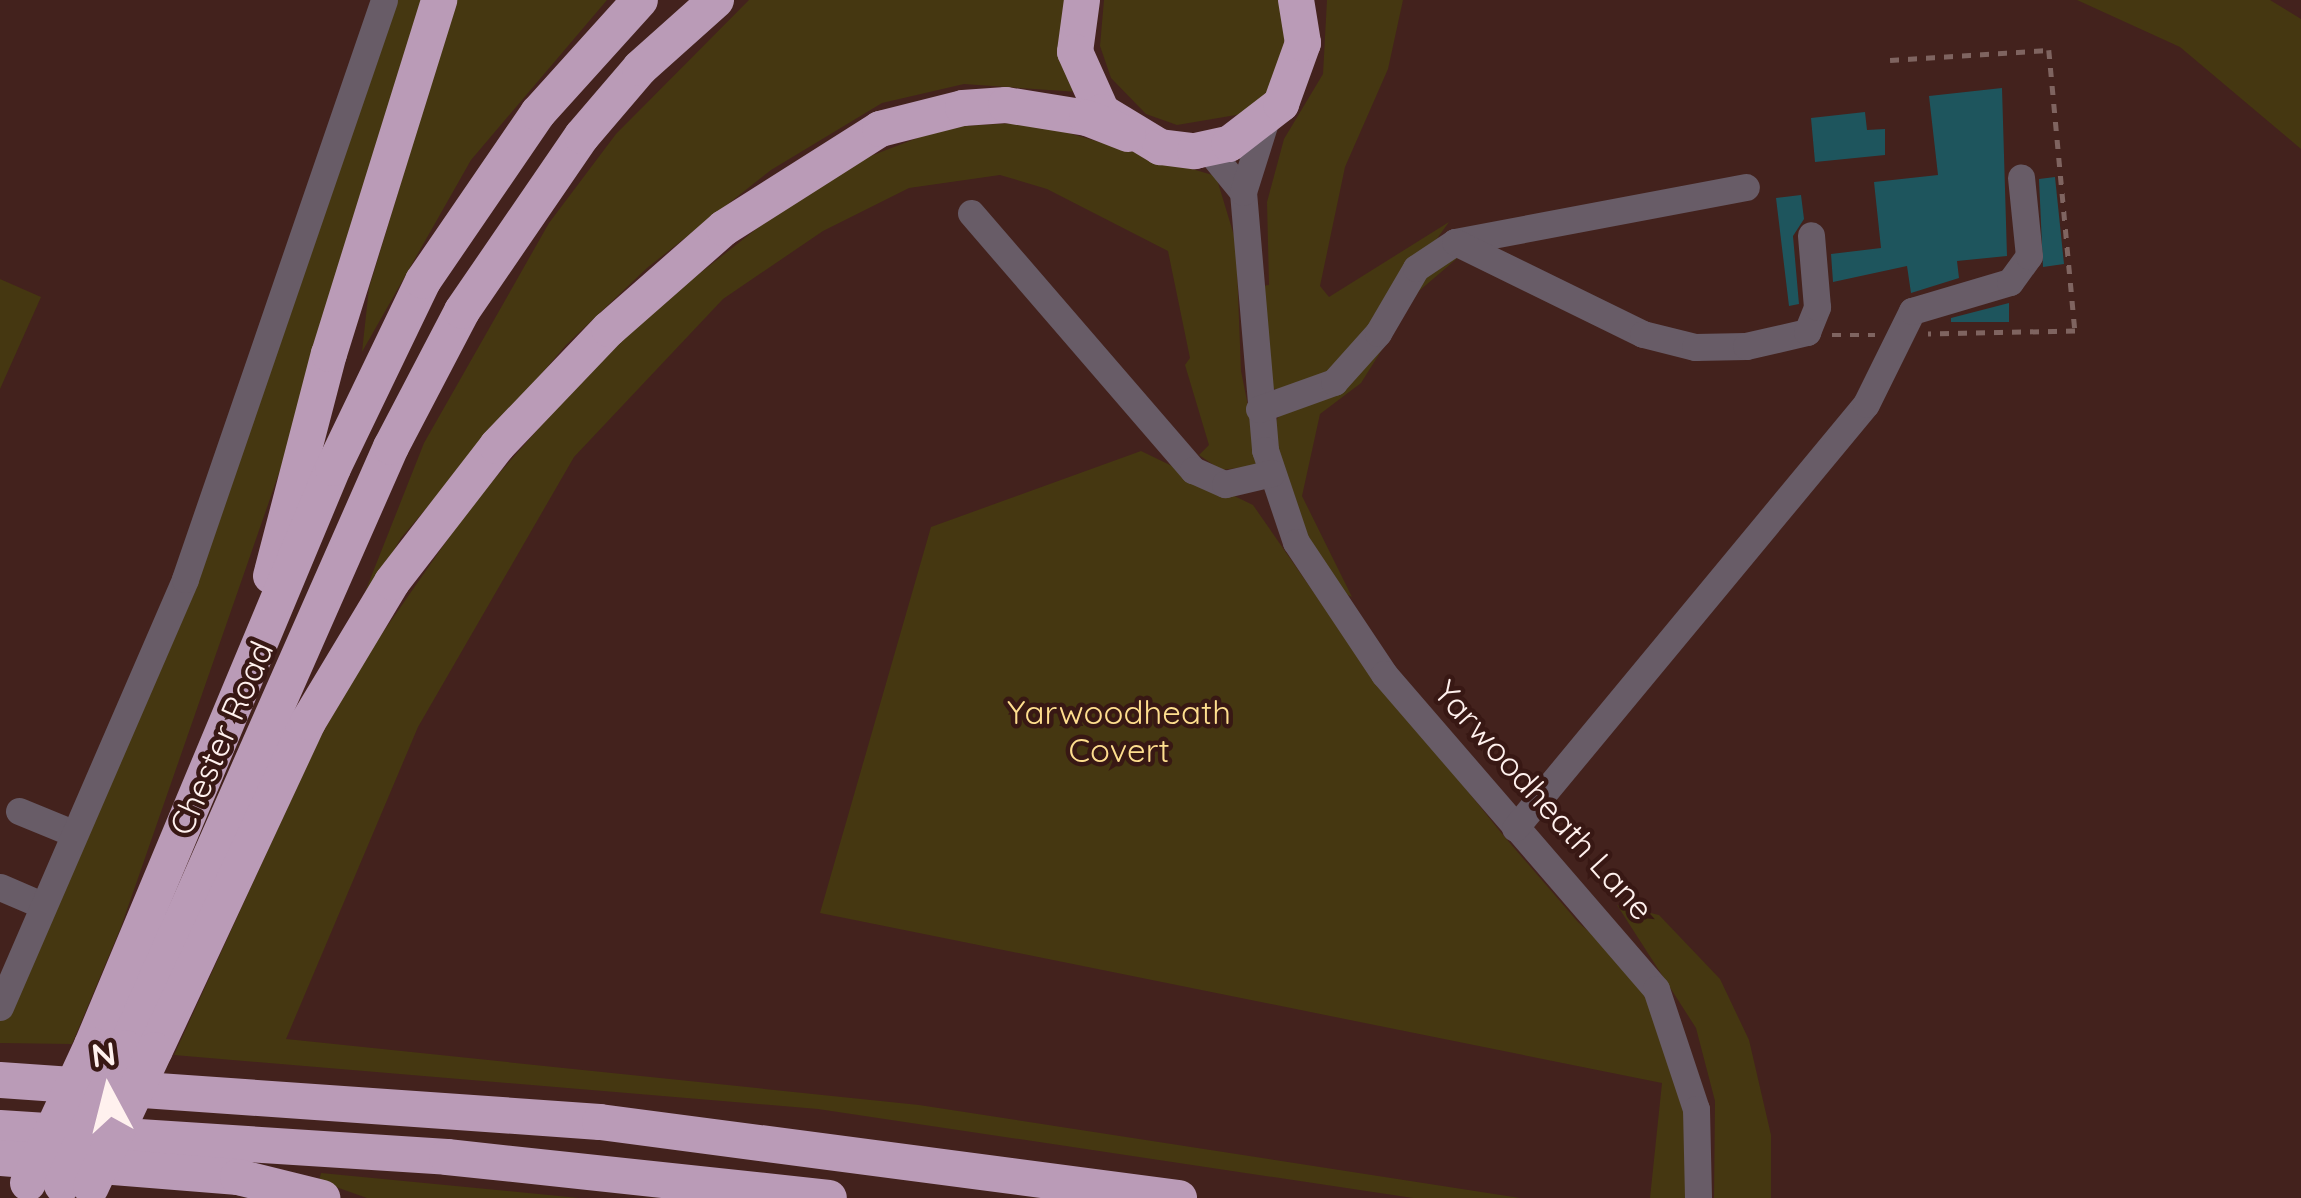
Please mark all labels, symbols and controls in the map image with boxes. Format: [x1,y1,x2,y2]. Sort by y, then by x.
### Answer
street label: Chester Road [161,635,281,841]
street label: Yarwoodheath Lane [1426,672,1662,928]
park label: Yarwoodheath Covert [1007,692,1231,770]
north arrow [48,1030,168,1150]
text: N [89,1032,118,1076]

